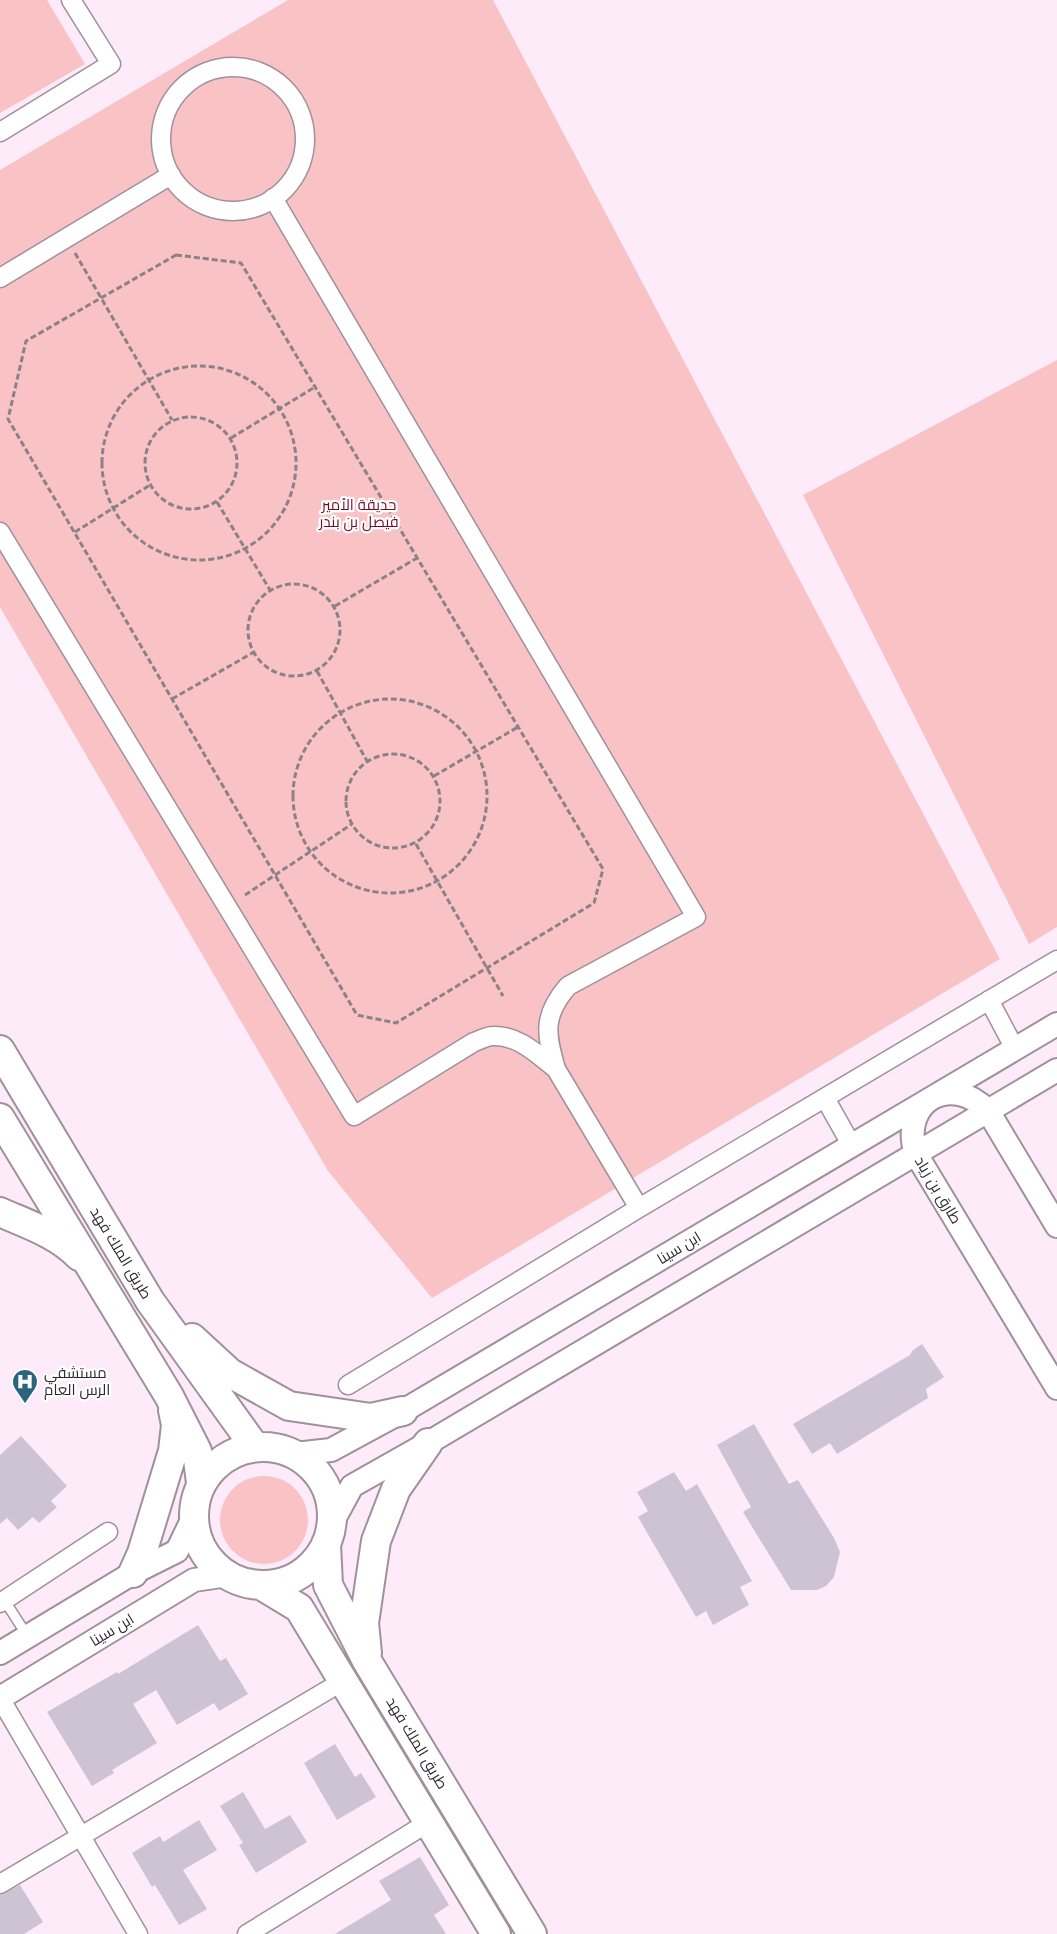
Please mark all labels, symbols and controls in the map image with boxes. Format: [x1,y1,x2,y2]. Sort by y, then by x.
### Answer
park label: حديقة الأمير فيصل بن بندر [318,496,399,532]
street label: طارق بن زياد [910,1153,965,1228]
street label: طريق الملك فهد [86,1204,156,1303]
street label: ابن سينا [654,1228,705,1269]
place label: مستشفي الرس العام [44,1364,110,1400]
hospital icon: مستشفي الرس العام [10,1367,40,1405]
street label: ابن سينا [87,1610,138,1651]
street label: طريق الملك فهد [382,1694,452,1793]

